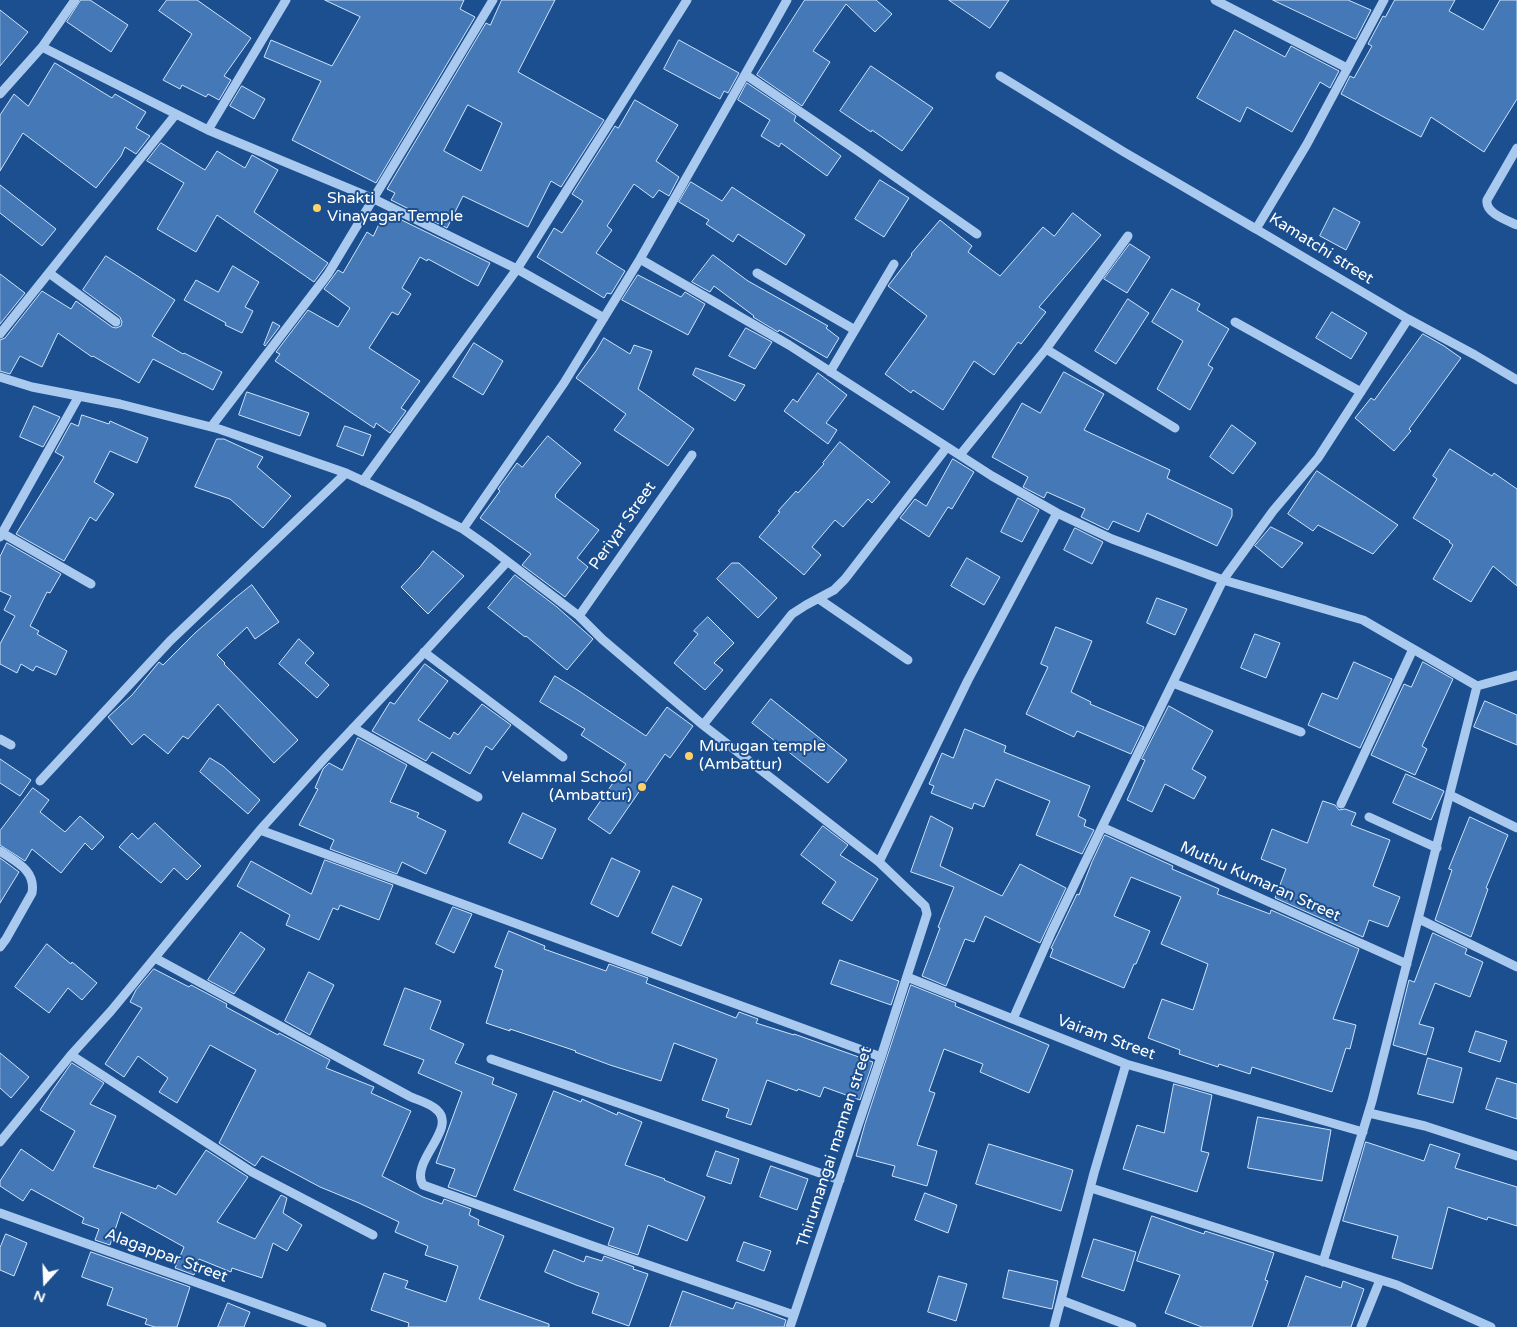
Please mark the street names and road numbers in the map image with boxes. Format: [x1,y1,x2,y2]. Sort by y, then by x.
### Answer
street label: Kamatchi street [1265,209,1377,289]
street label: Periyar Street [586,478,660,574]
street label: Muthu Kumaran Street [1177,838,1343,926]
street label: Vairam Street [1054,1011,1158,1065]
street label: Thirumangai mannan street [793,1044,877,1250]
street label: Alagappar Street [102,1225,230,1287]

